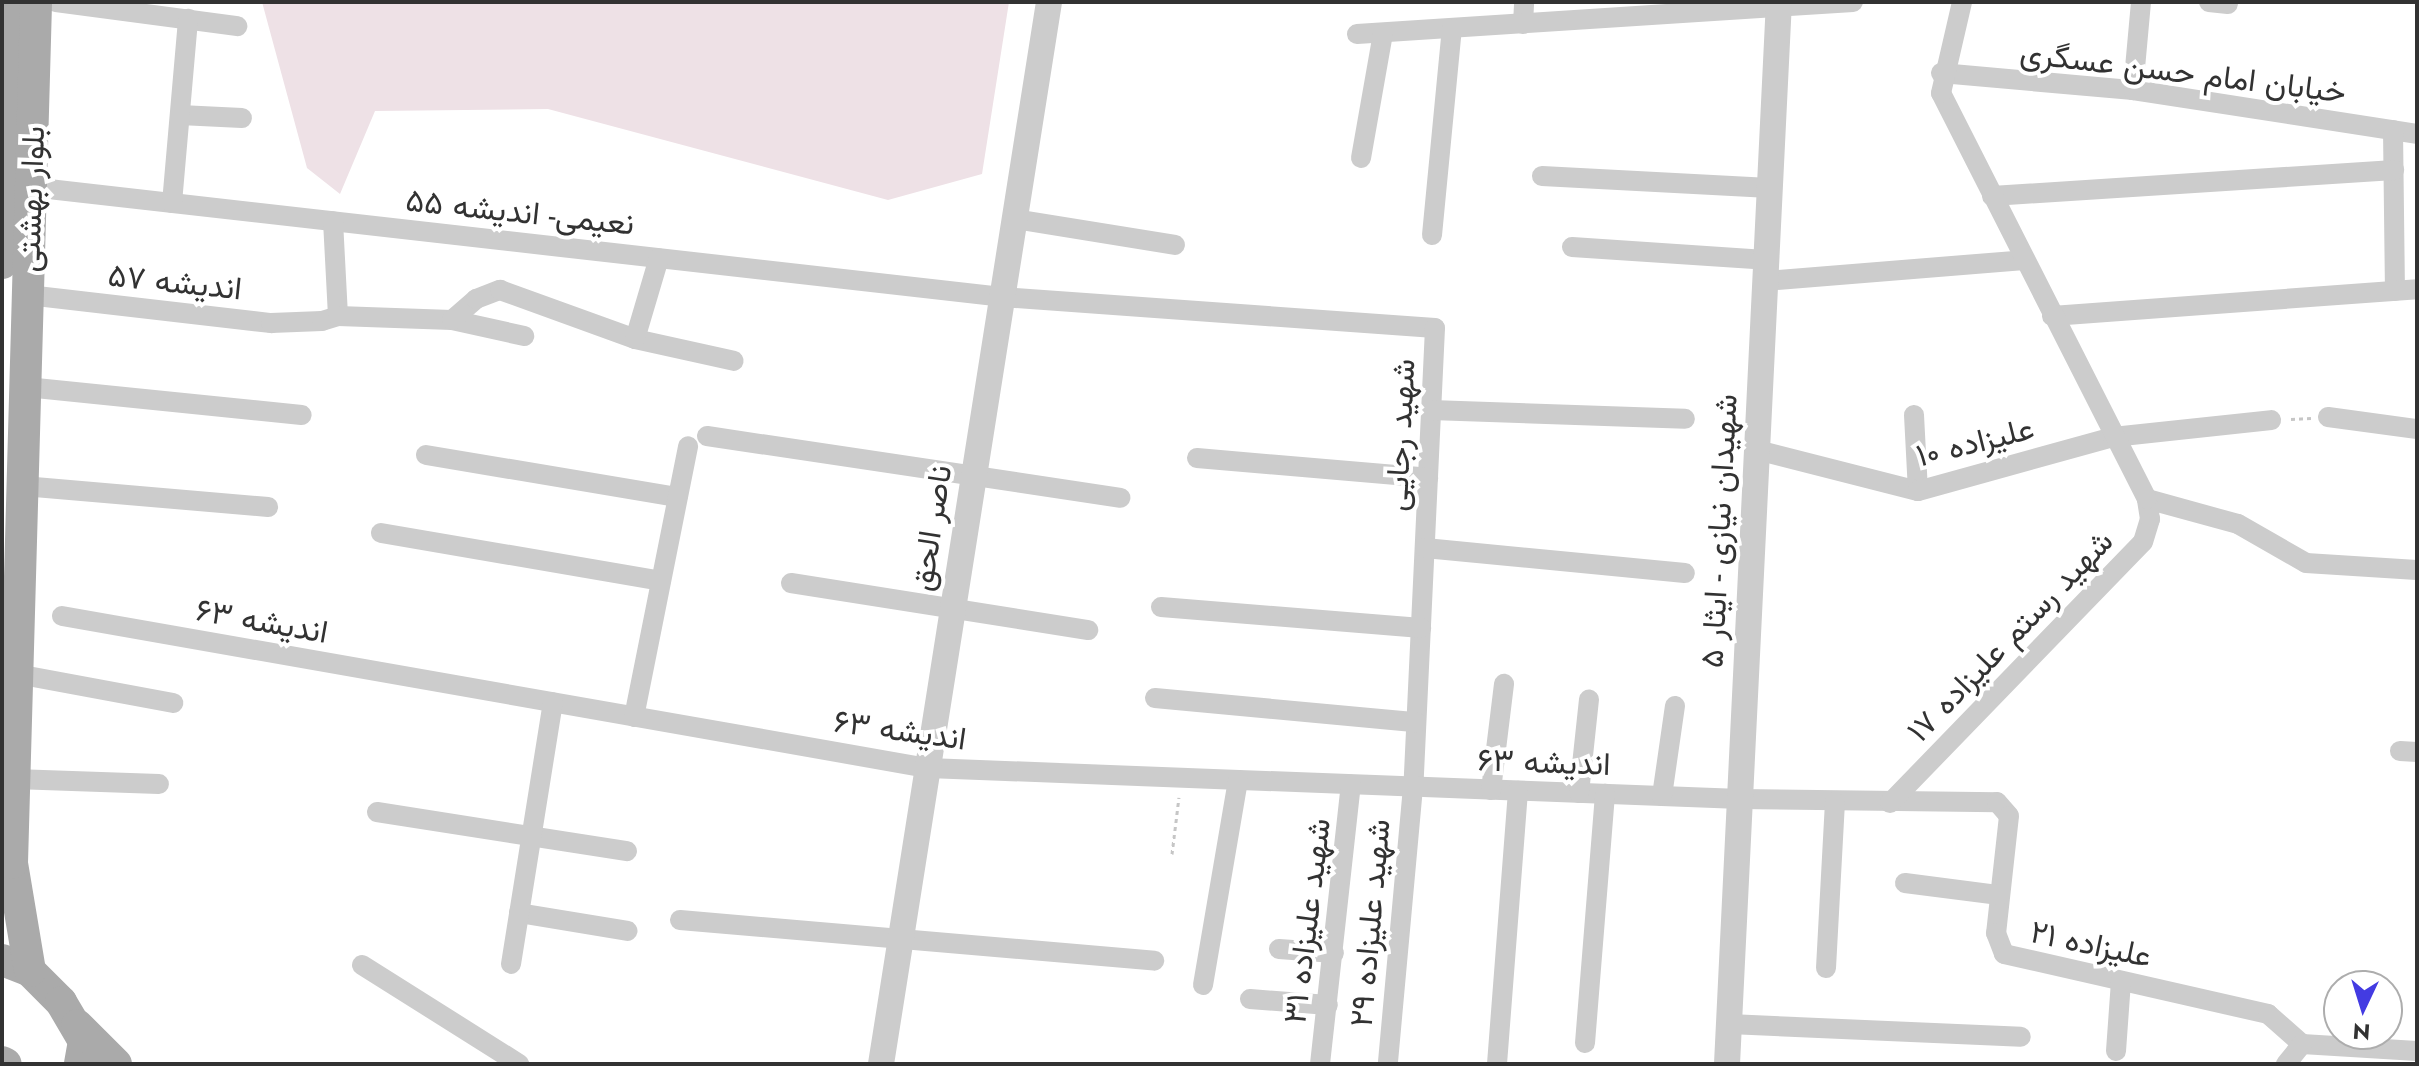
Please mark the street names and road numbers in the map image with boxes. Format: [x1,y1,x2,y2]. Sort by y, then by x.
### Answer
street label: خیابان امام حسن عسگری [2018,33,2348,111]
street label: بلوار بهشتی [9,125,53,273]
street label: نعیمی- اندیشه ۵۵ [404,181,636,243]
street label: اندیشه ۵۷ [106,256,244,308]
street label: شهید رجایی [1377,358,1423,512]
street label: شهیدان نیازی - ایثار ۵ [1693,393,1745,669]
street label: علیزاده ۱۰ [1912,409,2038,475]
street label: ناصر الحق [902,462,960,594]
street label: ۱۷ شهید رستم علیزاده [1899,522,2121,750]
street label: اندیشه ۶۳ [193,591,331,651]
street label: اندیشه ۶۳ [831,702,969,758]
street label: اندیشه ۶۳ [1477,740,1611,784]
street label: شهید علیزاده ۳۱ [1275,816,1339,1026]
street label: شهید علیزاده ۲۹ [1342,817,1398,1029]
street label: علیزاده ۲۱ [2027,912,2155,976]

